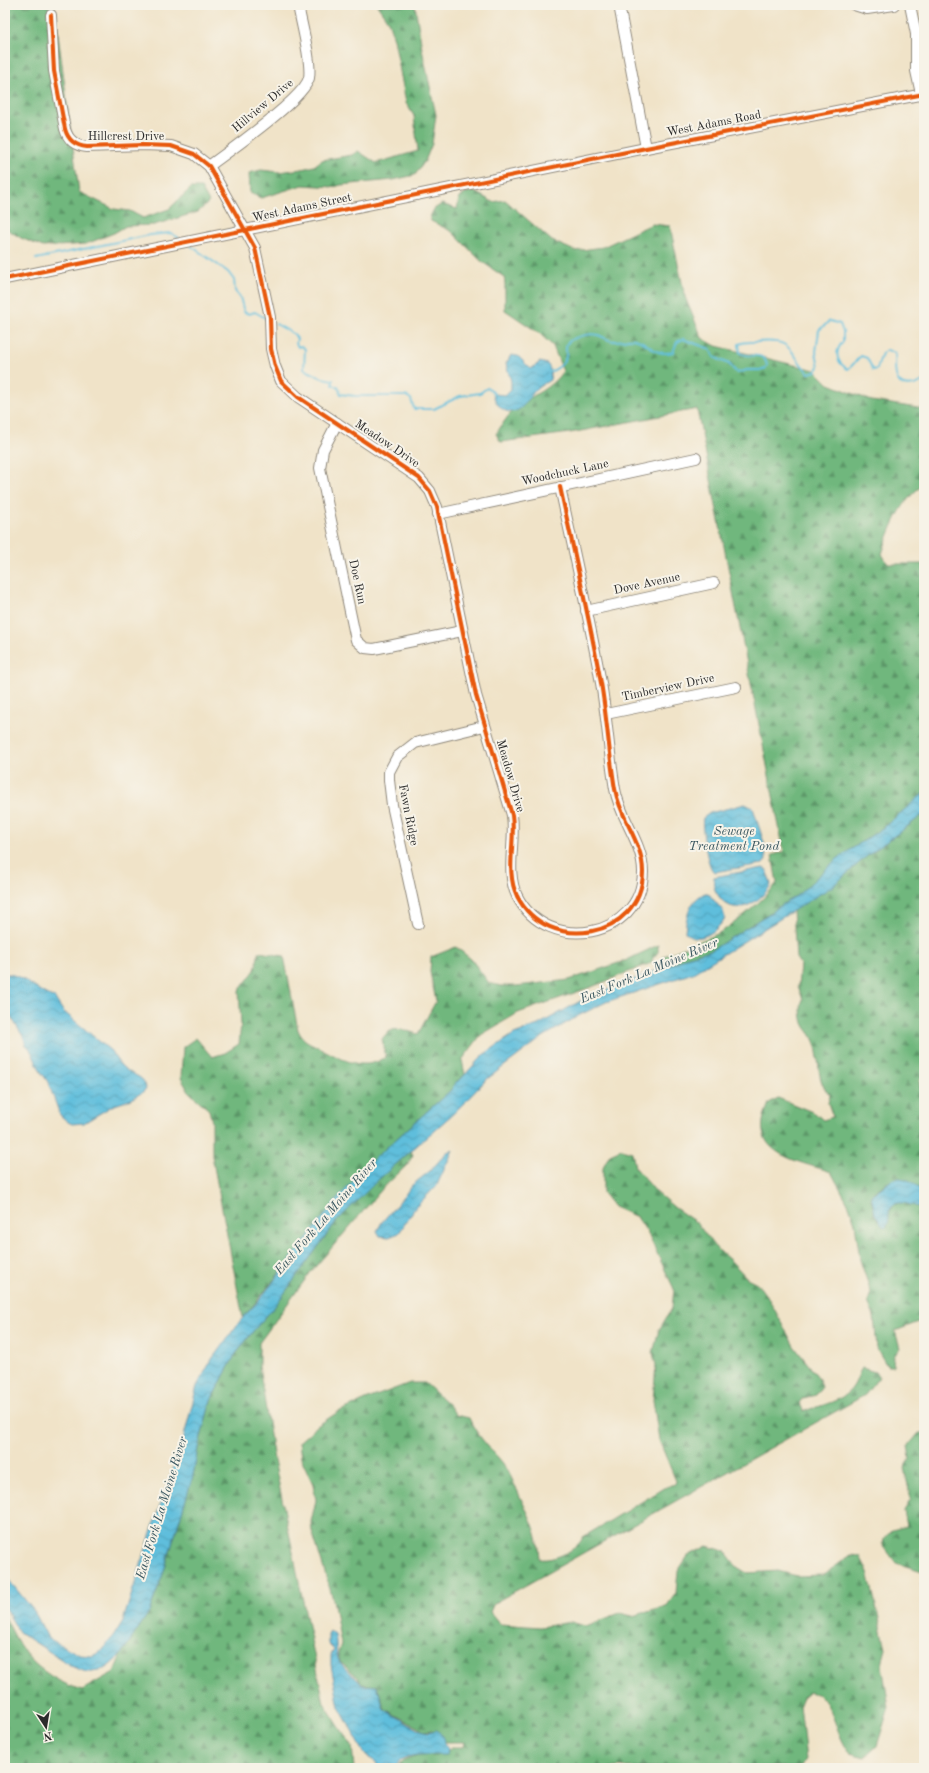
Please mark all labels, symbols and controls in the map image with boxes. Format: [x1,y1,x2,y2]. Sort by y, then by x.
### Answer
street label: Hillview Drive [230,77,296,135]
street label: West Adams Road [666,109,762,139]
street label: Hillcrest Drive [88,131,165,143]
street label: West Adams Street [251,192,353,224]
street label: Meadow Drive [353,418,422,470]
street label: Woodchuck Lane [520,458,610,488]
street label: Doe Run [346,558,368,606]
street label: Dove Avenue [613,571,682,597]
street label: Timberview Drive [621,672,716,704]
street label: Meadow Drive [494,738,526,814]
street label: Fawn Ridge [396,783,420,847]
water label: Sewage Treatment Pond [689,825,780,853]
water label: East Fork La Moine River [577,936,720,1006]
water label: East Fork La Moine River [272,1156,380,1278]
water label: East Fork La Moine River [134,1435,190,1582]
north arrow [26,1707,66,1747]
text: N [42,1729,53,1742]

